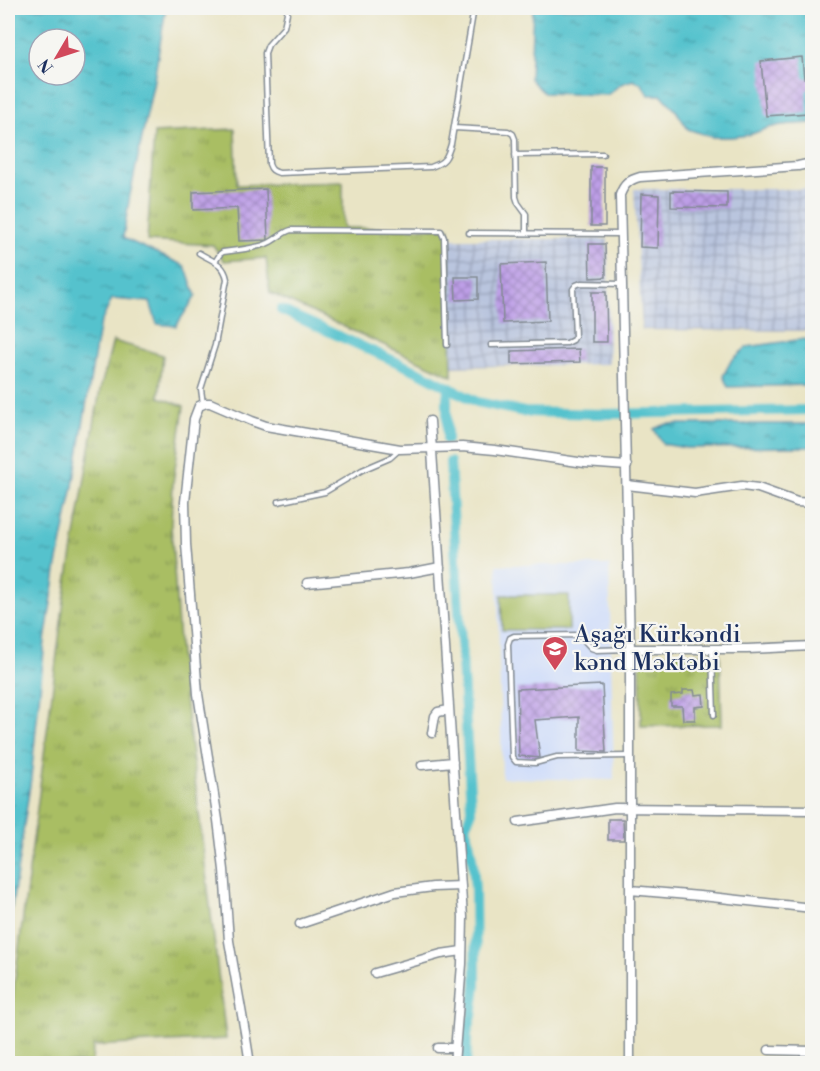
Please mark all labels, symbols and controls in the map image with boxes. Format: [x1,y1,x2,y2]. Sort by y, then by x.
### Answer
north arrow [27,27,87,87]
text: N [34,54,58,77]
place label: Aşağı Kürkəndi kənd Məktəbi [573,620,741,678]
school or university icon: Aşağı Kürkəndi kənd Məktəbi [540,634,570,672]

